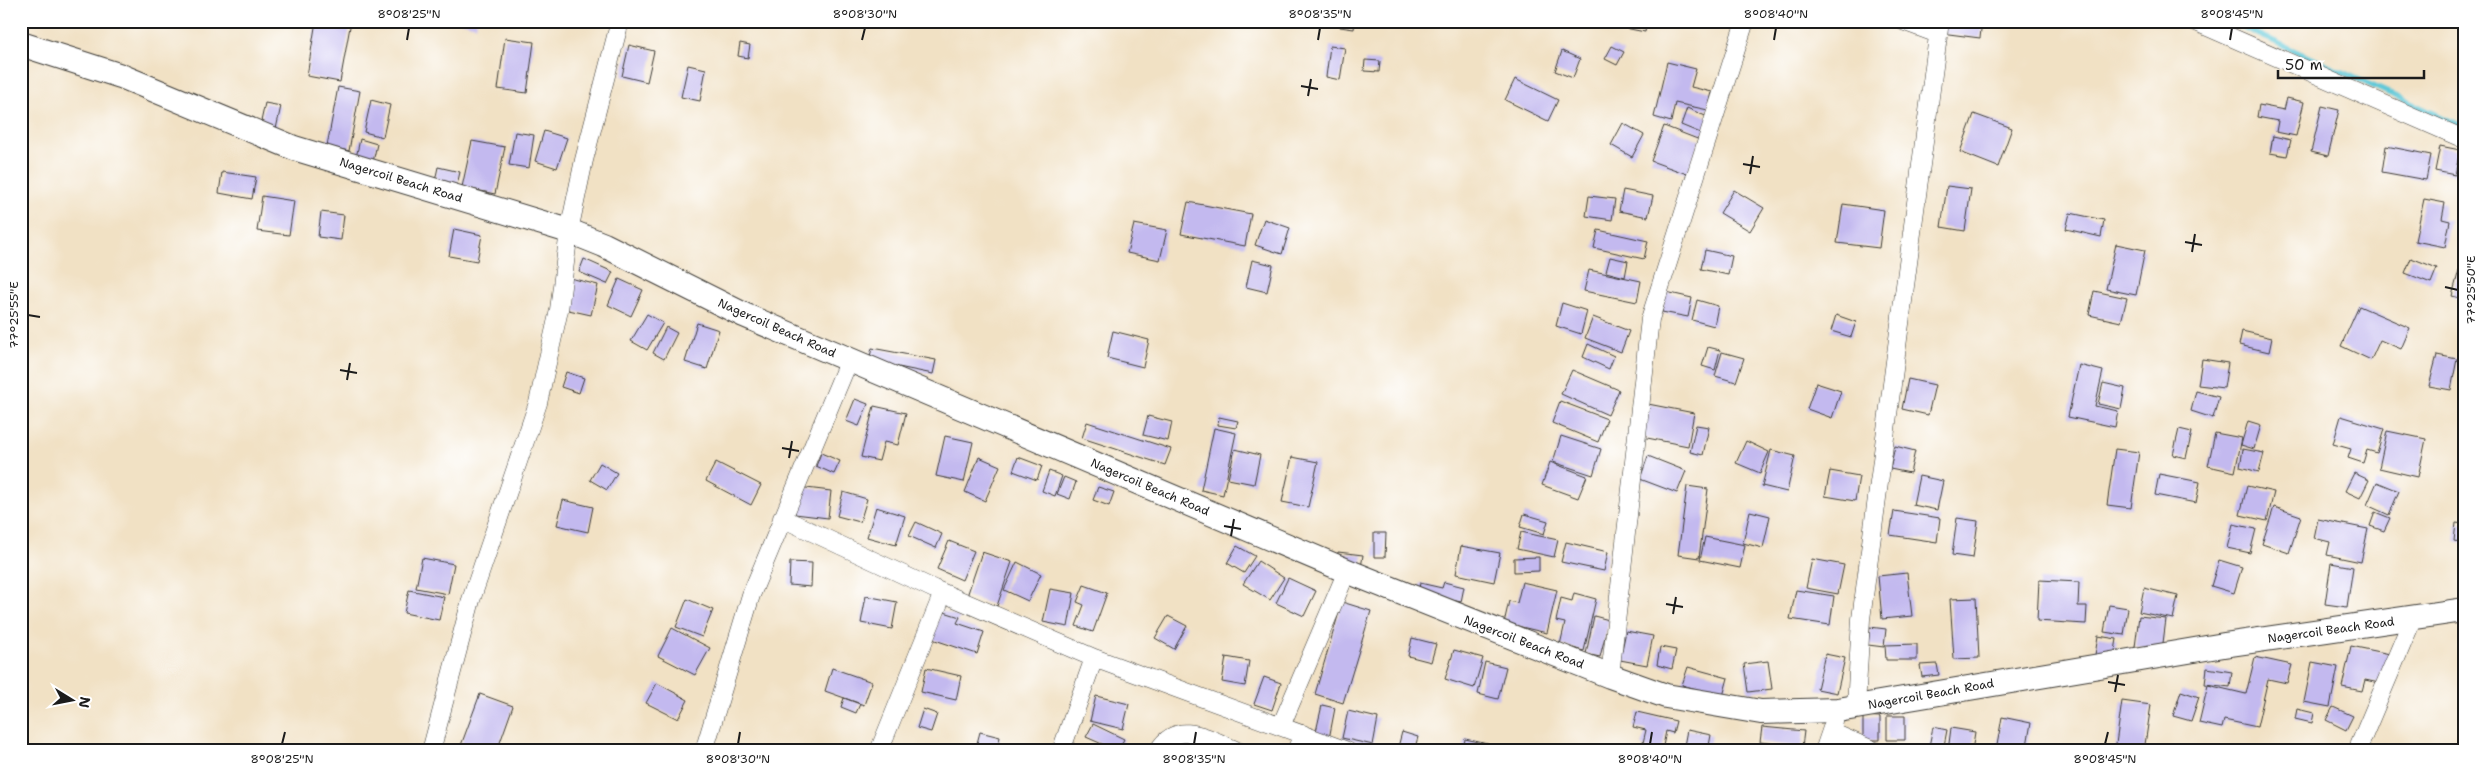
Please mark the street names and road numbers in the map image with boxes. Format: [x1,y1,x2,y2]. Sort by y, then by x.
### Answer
street label: Nagercoil Beach Road [338,154,465,206]
street label: Nagercoil Beach Road [715,295,839,361]
street label: Nagercoil Beach Road [1088,455,1212,519]
street label: Nagercoil Beach Road [1461,612,1587,672]
street label: Nagercoil Beach Road [2267,613,2396,647]
street label: Nagercoil Beach Road [1867,675,1996,713]

